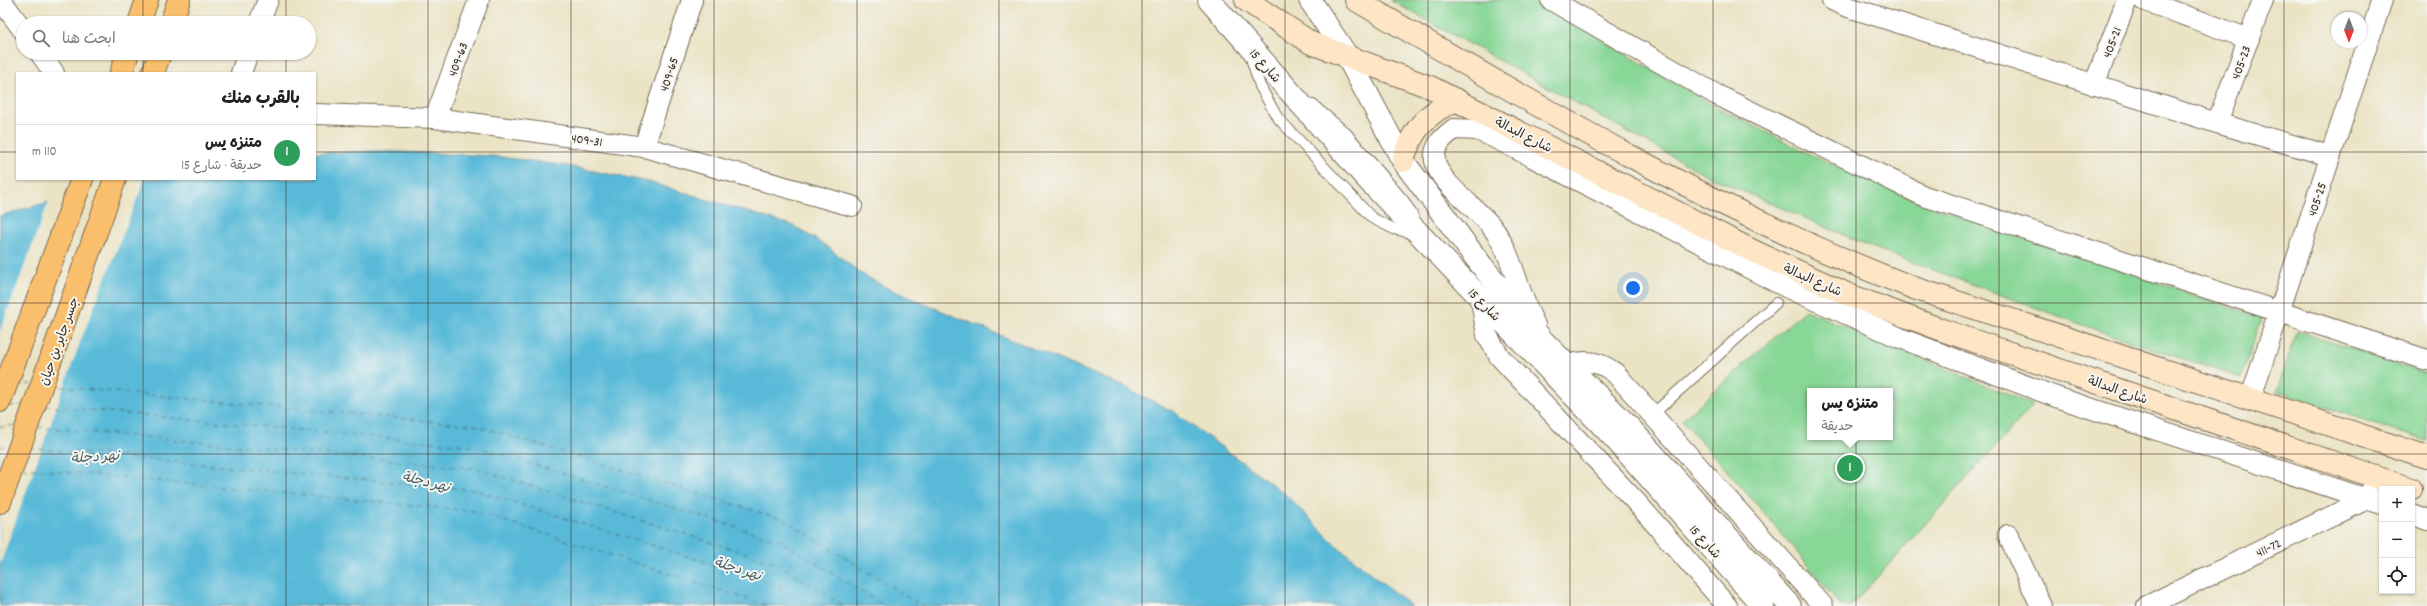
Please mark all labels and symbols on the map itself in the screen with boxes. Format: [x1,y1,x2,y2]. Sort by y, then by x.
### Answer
north arrow [2331,12,2367,48]
street label: 405-21 [2099,25,2128,61]
street label: 409-63 [444,40,474,80]
street label: 405-23 [2228,43,2257,82]
street label: شارع 15 [1244,45,1284,88]
street label: 409-65 [656,55,685,94]
street label: شارع البدالة [1491,114,1555,159]
street label: 409-31 [570,130,604,153]
street label: 405-25 [2304,180,2333,219]
street label: شارع البدالة [1780,260,1844,303]
your location [1623,278,1643,298]
street label: شارع 15 [1462,285,1504,327]
street label: جسر جابر بن حيان [36,295,85,389]
street label: شارع البدالة [2085,372,2150,410]
water label: نهر دجلة [70,446,122,470]
pin: 1 [1837,453,1863,483]
water label: نهر دجلة [399,467,454,499]
street label: شارع 15 [1684,521,1725,564]
street label: 411-72 [2253,535,2285,564]
water label: نهر دجلة [711,553,766,588]

